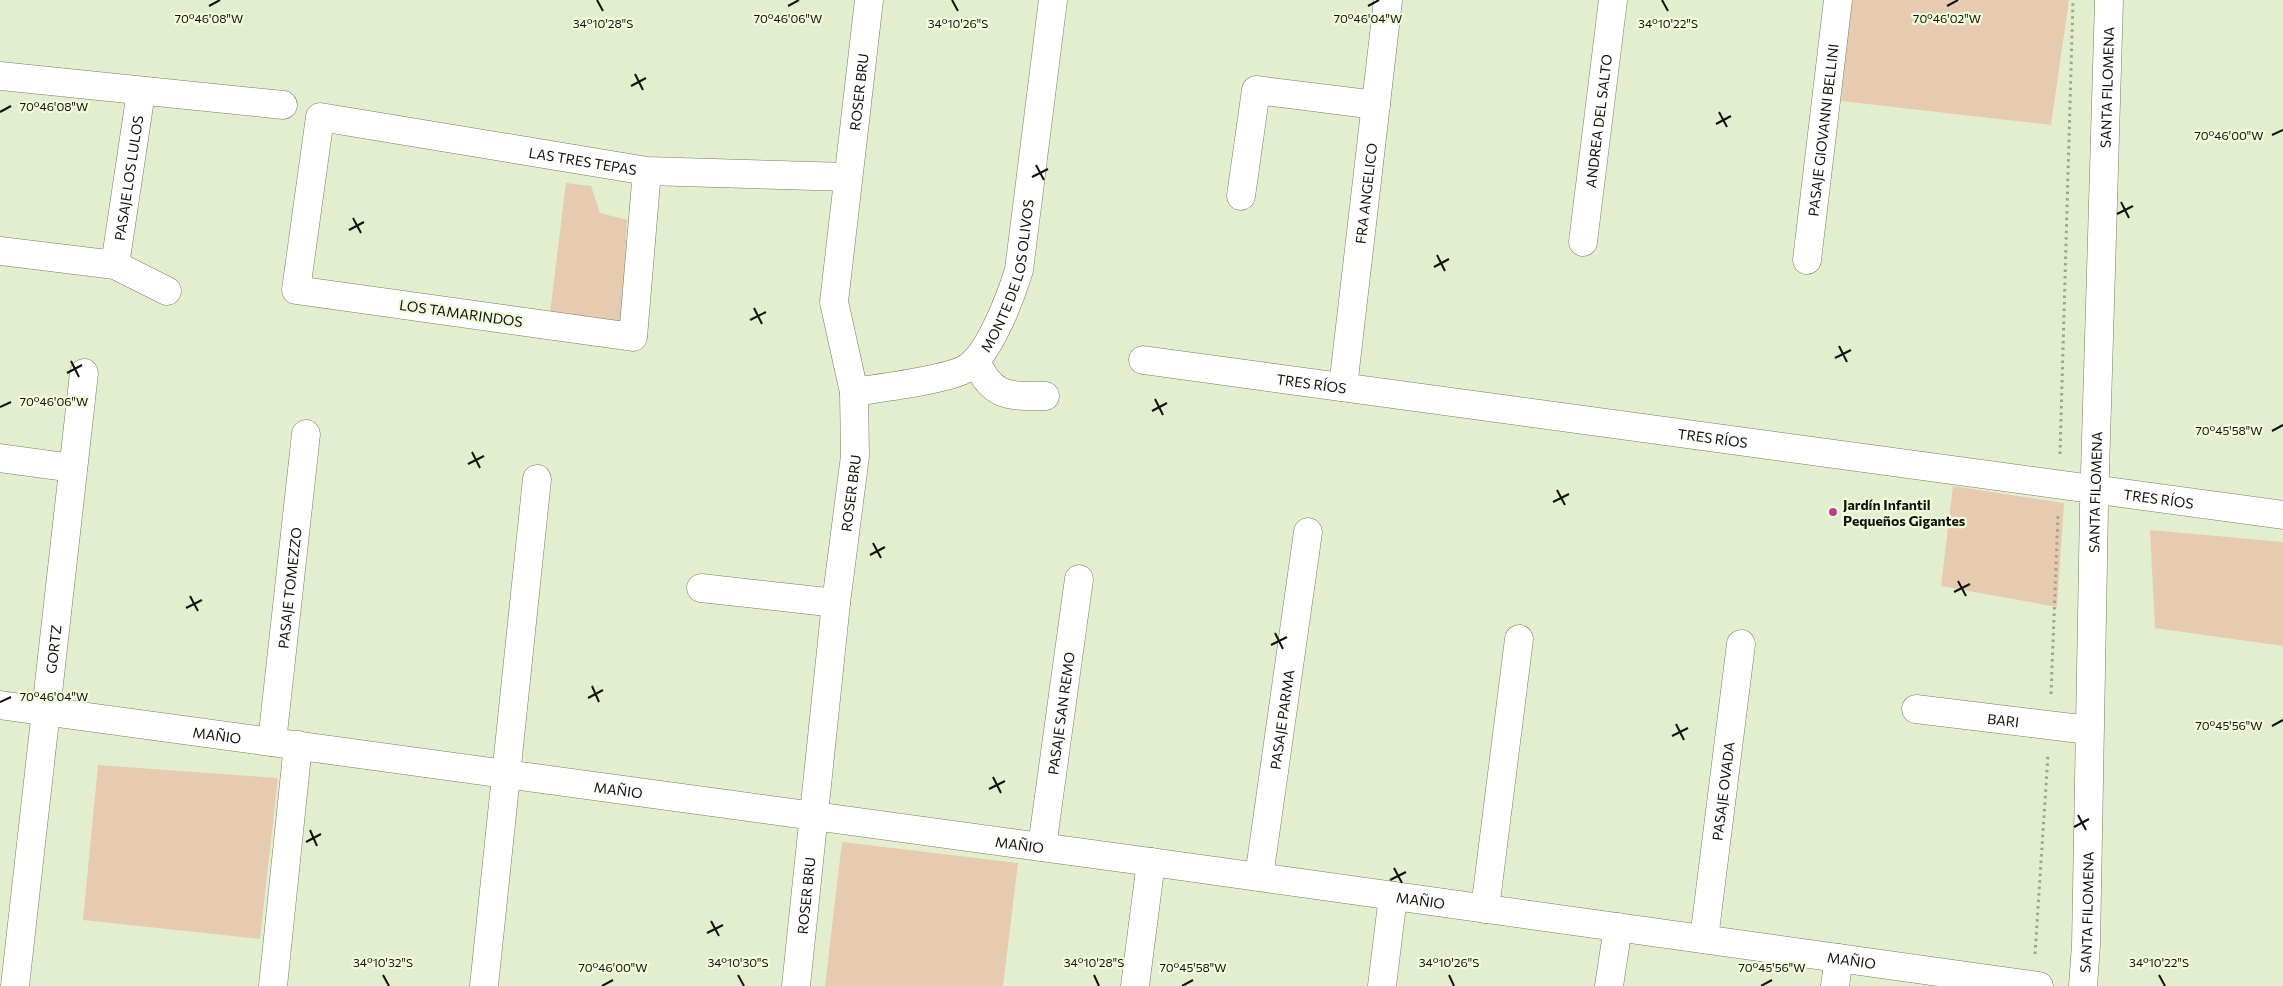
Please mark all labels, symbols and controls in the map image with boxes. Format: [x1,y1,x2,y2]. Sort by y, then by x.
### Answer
text: 70°46'08"W [175,11,243,25]
text: 70°46'06"W [754,11,822,25]
text: 70°46'04"W [1334,11,1402,25]
text: 70°46'02"W [1913,11,1981,25]
text: 34°10'28"S [573,16,633,30]
text: 34°10'26"S [928,16,988,30]
text: 34°10'22"S [1638,16,1698,30]
street label: SANTA FILOMENA [2096,26,2117,148]
street label: PASAJE GIOVANNI BELLINI [1804,43,1841,217]
street label: ROSER BRU [845,52,871,131]
street label: ANDREA DEL SALTO [1581,53,1615,189]
text: 70°46'08"W [20,99,88,113]
street label: PASAJE LOS LULOS [110,114,146,242]
text: 70°46'00"W [2194,128,2264,142]
street label: FRA ANGELICO [1351,142,1380,245]
street label: LAS TRES TEPAS [528,143,638,178]
street label: MONTE DE LOS OLIVOS [976,198,1036,355]
street label: LOS TAMARINDOS [398,296,524,330]
street label: TRES RÍOS [1275,370,1348,396]
text: 70°46'06"W [20,394,88,408]
text: 70°45'58"W [2195,423,2263,437]
street label: TRES RÍOS [1677,424,1749,451]
street label: SANTA FILOMENA [2085,431,2105,553]
street label: ROSER BRU [837,453,864,533]
street label: TRES RÍOS [2123,485,2195,511]
place label: Jardín Infantil Pequeños Gigantes [1843,496,1966,529]
marker: Jardín Infantil Pequeños Gigantes [1827,506,1839,518]
street label: PASAJE TOMEZZO [274,526,304,650]
street label: GORTZ [42,624,64,675]
street label: PASAJE SAN REMO [1044,651,1077,776]
street label: PASAJE PARMA [1266,668,1297,771]
text: 70°46'04"W [20,689,88,703]
street label: BARI [1986,709,2020,730]
text: 70°45'56"W [2195,718,2263,732]
street label: MAÑIO [192,723,242,746]
street label: PASAJE OVADA [1708,740,1737,842]
street label: MAÑIO [593,778,644,801]
street label: MAÑIO [994,832,1045,856]
street label: SANTA FILOMENA [2075,851,2096,973]
street label: ROSER BRU [793,856,818,935]
street label: MAÑIO [1395,888,1446,911]
street label: MAÑIO [1826,948,1877,972]
text: 34°10'32"S [353,955,413,969]
text: 34°10'30"S [707,955,769,969]
text: 34°10'28"S [1064,955,1124,969]
text: 34°10'26"S [1419,955,1479,969]
text: 34°10'22"S [2129,955,2189,969]
text: 70°46'00"W [578,960,648,974]
text: 70°45'58"W [1159,960,1227,974]
text: 70°45'56"W [1738,960,1806,974]

